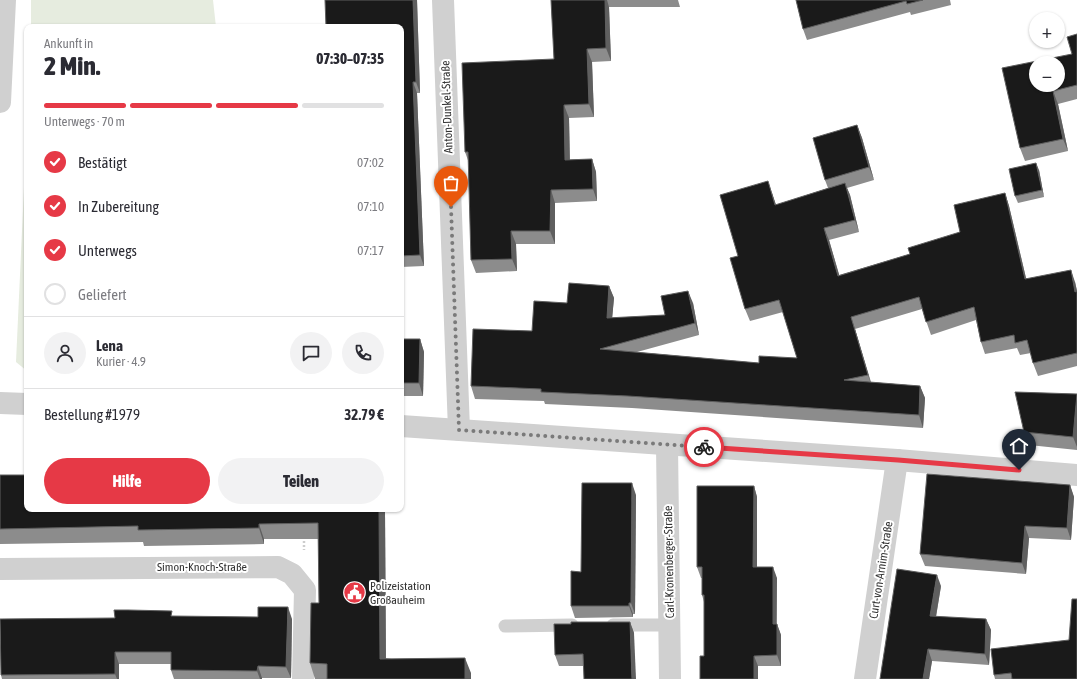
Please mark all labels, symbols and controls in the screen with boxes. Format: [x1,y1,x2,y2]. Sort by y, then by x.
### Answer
map controls [1029,12,1065,92]
button: + [1029,12,1065,48]
text: Ankunft in [44,36,93,51]
text: 07:30–07:35 [316,50,384,67]
text: 2 Min. [44,51,100,81]
button: − [1029,56,1065,92]
street label: Anton-Dunkel-Straße [438,60,456,154]
text: Unterwegs · 70 m [44,114,125,129]
icon: check [44,151,66,173]
text: Bestätigt [78,154,127,171]
text: 07:02 [357,155,384,170]
pin [434,166,468,207]
icon: bag [440,172,462,194]
icon: check [44,195,66,217]
text: In Zubereitung [78,198,159,215]
text: 07:10 [357,199,384,214]
icon: check [44,239,66,261]
text: Unterwegs [78,242,137,259]
text: 07:17 [357,243,384,258]
text: Geliefert [78,286,127,303]
button: person [44,332,86,374]
button: chat [290,332,332,374]
button: phone [342,332,384,374]
text: Lena [96,337,123,354]
text: Kurier · 4.9 [96,354,146,369]
text: Bestellung #1979 [44,406,140,423]
text: 32.79 € [344,406,384,423]
courier [684,427,724,467]
pin [1002,429,1036,470]
icon: home [1008,435,1030,457]
icon: bike [693,436,715,458]
button: Hilfe [44,458,210,504]
button: Teilen [218,458,384,504]
street label: Carl-Kronenberger-Straße [661,506,677,618]
street label: Curt-von-Arnim-Straße [866,520,896,620]
street label: Simon-Knoch-Straße [157,560,247,574]
place label: Polizeistation Großauheim [370,579,431,607]
public building icon: Polizeistation Großauheim [342,580,368,606]

